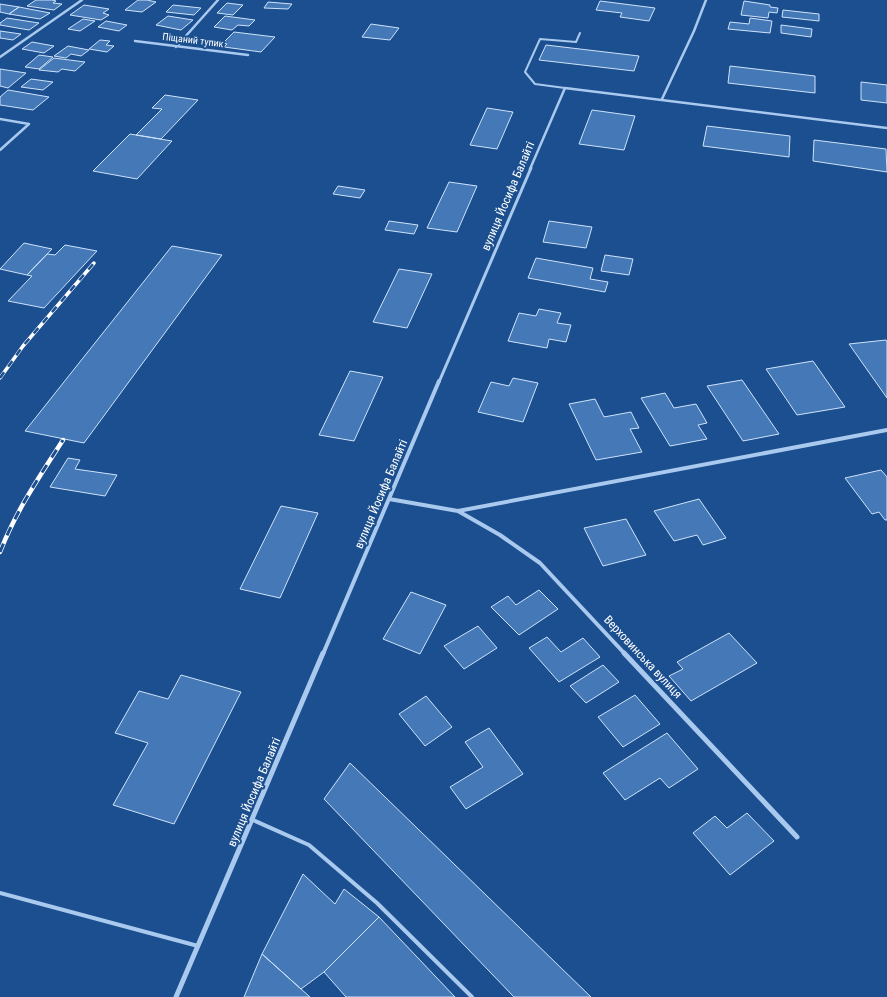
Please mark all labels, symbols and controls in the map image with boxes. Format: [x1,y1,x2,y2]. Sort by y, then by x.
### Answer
street label: Піщаний тупик [162,31,224,49]
street label: вулиця Йосифа Балайті [478,139,537,253]
street label: вулиця Йосифа Балайті [351,437,410,551]
street label: Верховинська вулиця [601,613,685,701]
street label: вулиця Йосифа Балайті [224,735,283,849]

